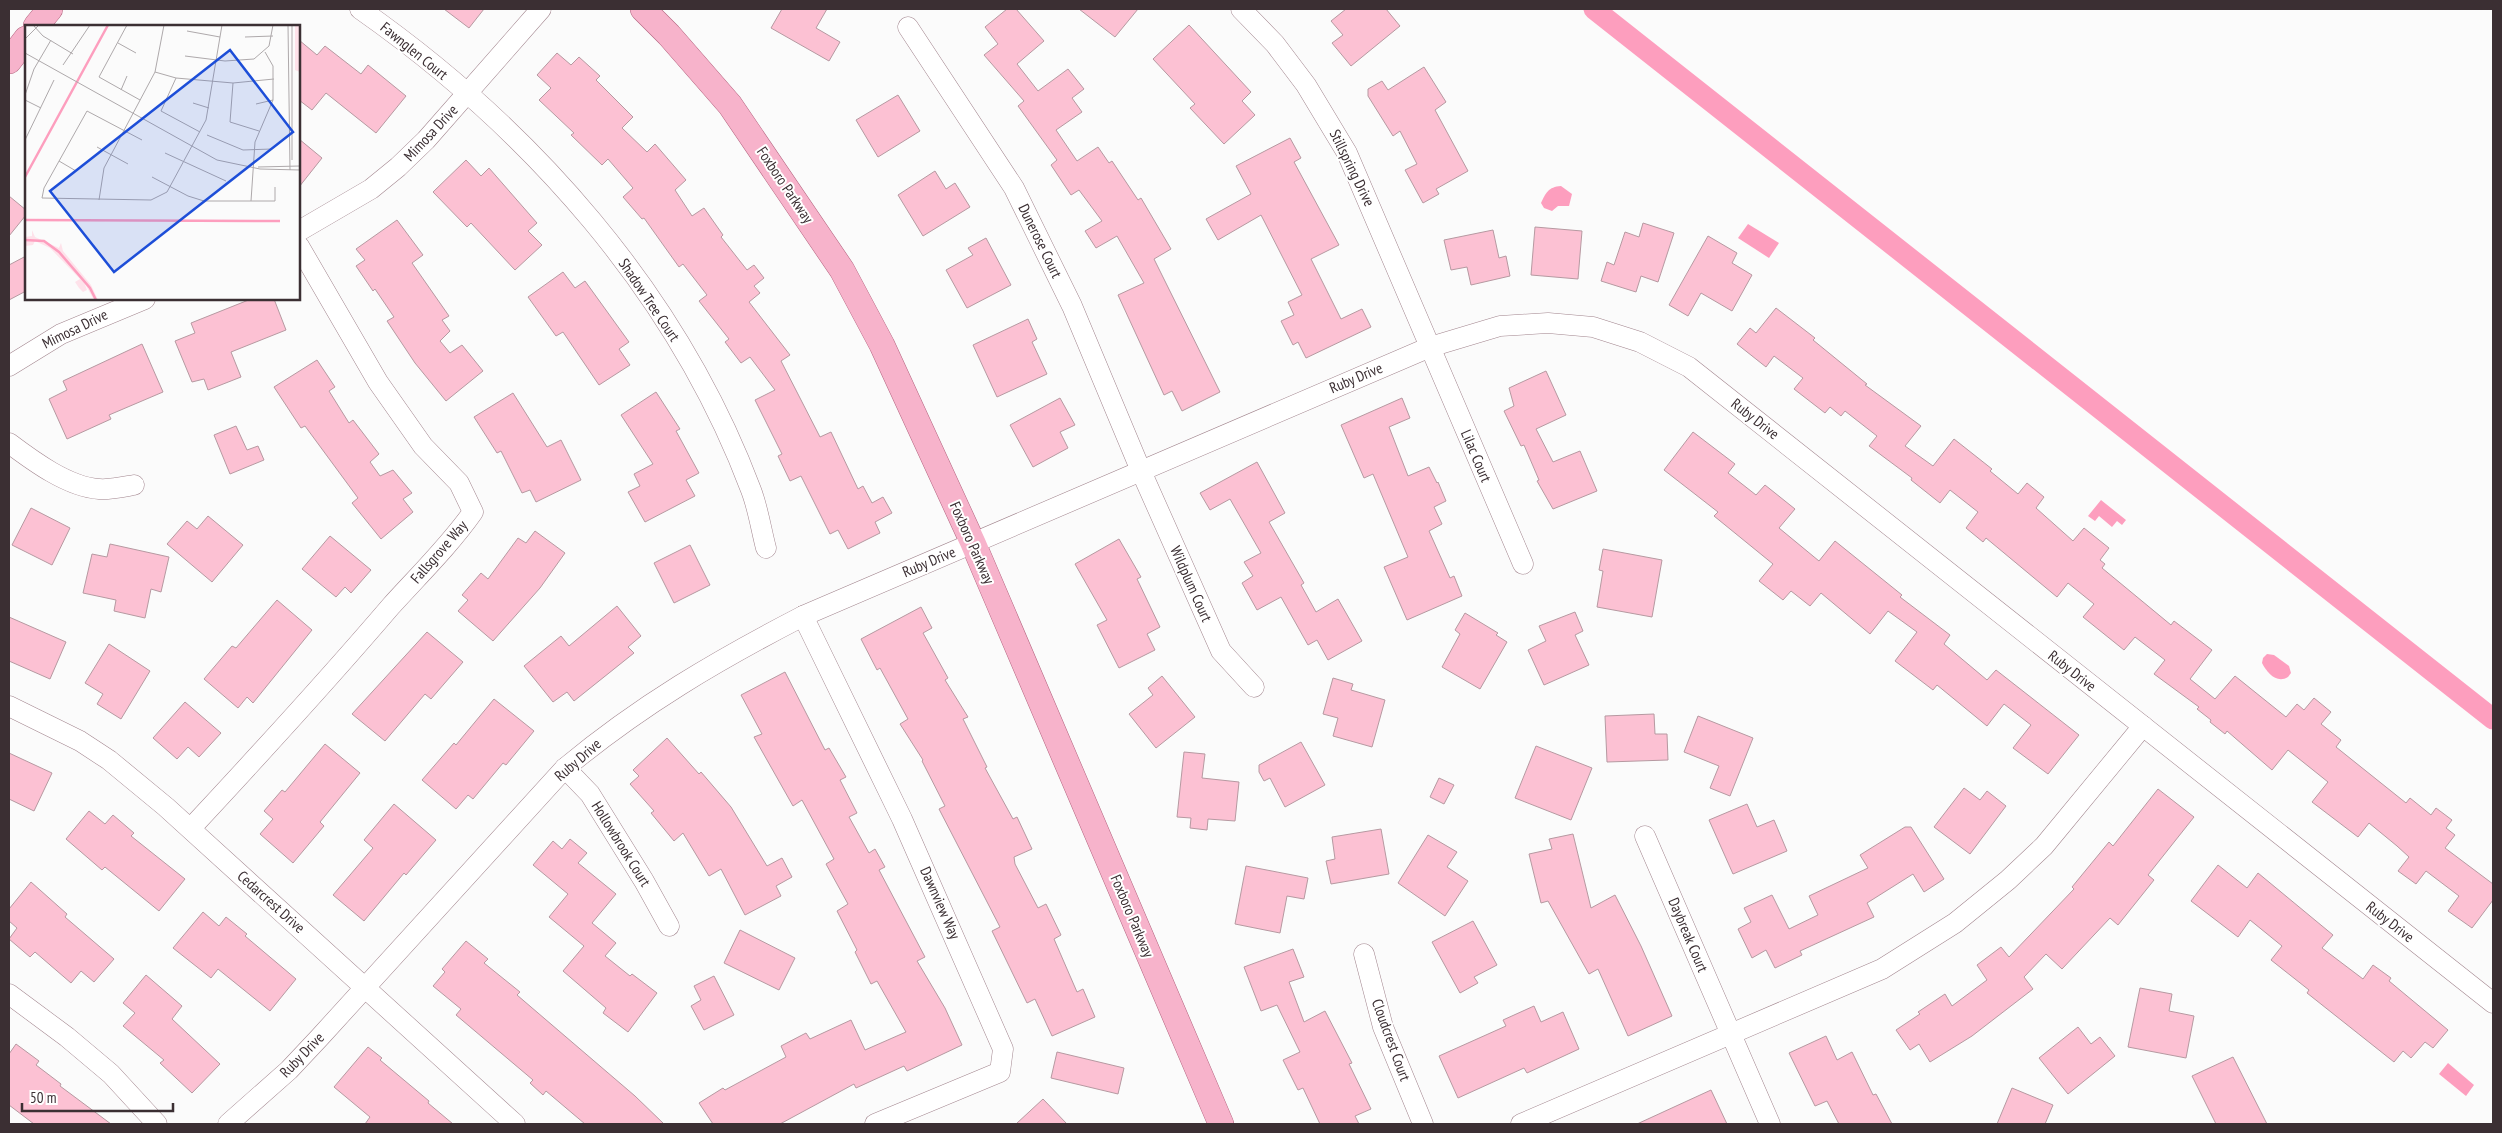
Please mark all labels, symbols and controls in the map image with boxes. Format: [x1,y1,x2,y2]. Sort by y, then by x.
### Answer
street label: Fawnglen Court [377,18,452,84]
inset map [25,25,300,300]
street label: Mimosa Drive [400,100,462,165]
street label: Stillspring Drive [1326,126,1379,209]
street label: Foxboro Parkway [753,143,818,227]
street label: Dunerose Court [1014,201,1067,281]
street label: Shadow Tree Court [615,255,684,345]
street label: Mimosa Drive [39,305,111,353]
street label: Ruby Drive [1326,358,1385,397]
street label: Ruby Drive [1728,394,1783,443]
street label: Lilac Court [1457,427,1496,485]
street label: Foxboro Parkway [946,499,999,587]
street label: Fallsgrove Way [406,516,471,587]
street label: Ruby Drive [899,542,958,581]
street label: Wildplum Court [1166,543,1217,625]
street label: Ruby Drive [2045,646,2100,695]
street label: Ruby Drive [550,734,605,785]
street label: Hollowbrook Court [588,798,655,890]
street label: Dawnview Way [916,864,965,942]
street label: Cedarcrest Drive [234,866,309,937]
street label: Foxboro Parkway [1106,872,1159,960]
street label: Daybreak Court [1664,895,1713,975]
street label: Ruby Drive [2363,897,2418,946]
street label: Cloudcrest Court [1368,996,1415,1083]
street label: Ruby Drive [275,1028,328,1081]
scale bar [22,1080,174,1112]
text: 50 m [30,1088,56,1107]

